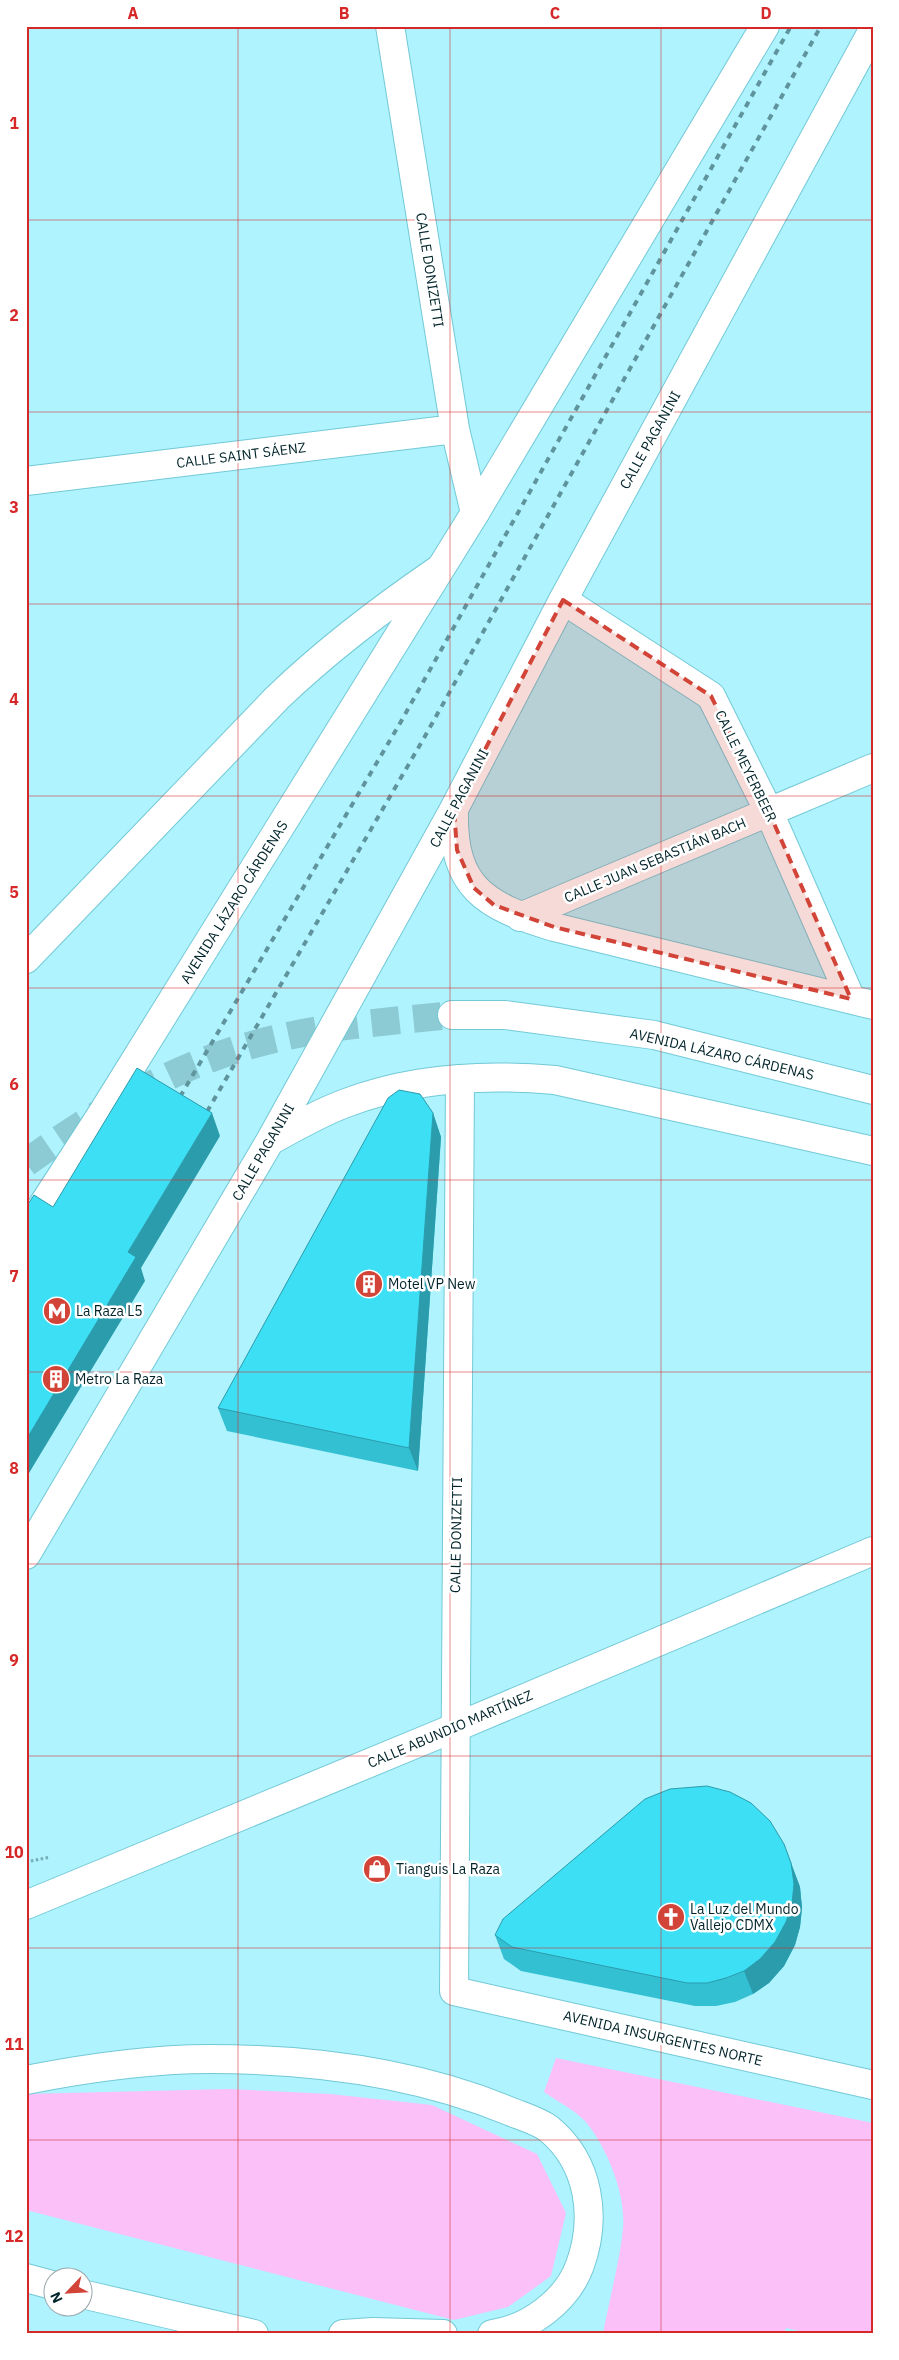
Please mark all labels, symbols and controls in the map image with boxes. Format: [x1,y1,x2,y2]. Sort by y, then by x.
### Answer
text: A [128,3,139,23]
text: B [339,3,350,23]
text: C [550,3,560,23]
text: D [760,3,772,23]
text: 1 [9,113,19,133]
street label: CALLE DONIZETTI [412,211,448,329]
text: 2 [9,305,19,325]
street label: CALLE PAGANINI [616,388,684,492]
street label: CALLE SAINT SÁENZ [175,437,307,472]
text: 3 [9,497,19,517]
text: 4 [9,689,19,709]
street label: CALLE MEYERBEER [711,707,781,825]
street label: CALLE PAGANINI [425,745,493,851]
street label: CALLE JUAN SEBASTIÁN BACH [561,812,749,907]
street label: AVENIDA LÁZARO CÁRDENAS [176,817,292,987]
text: 5 [9,882,19,902]
street label: AVENIDA LÁZARO CÁRDENAS [628,1023,816,1084]
text: 6 [9,1074,19,1094]
street label: CALLE PAGANINI [228,1100,298,1204]
text: 7 [9,1266,19,1286]
building icon: Motel VP New [354,1269,384,1299]
place label: Motel VP New [388,1275,476,1293]
metro station icon: La Raza L5 [42,1296,72,1326]
place label: La Raza L5 [76,1302,143,1320]
building icon: Metro La Raza [41,1364,71,1394]
place label: Metro La Raza [75,1370,164,1388]
text: 8 [9,1458,19,1478]
street label: CALLE DONIZETTI [446,1477,466,1593]
text: 9 [9,1650,19,1670]
street label: CALLE ABUNDIO MARTÍNEZ [364,1685,535,1772]
text: 10 [4,1842,24,1862]
shop icon: Tianguis La Raza [362,1854,392,1884]
place label: Tianguis La Raza [396,1860,500,1878]
place label: La Luz del Mundo Vallejo CDMX [690,1900,799,1934]
church icon: La Luz del Mundo Vallejo CDMX [656,1902,686,1932]
street label: AVENIDA INSURGENTES NORTE [562,2006,764,2070]
text: 11 [4,2034,24,2054]
text: 12 [4,2226,24,2246]
north arrow [42,2268,92,2318]
text: N [46,2289,67,2306]

